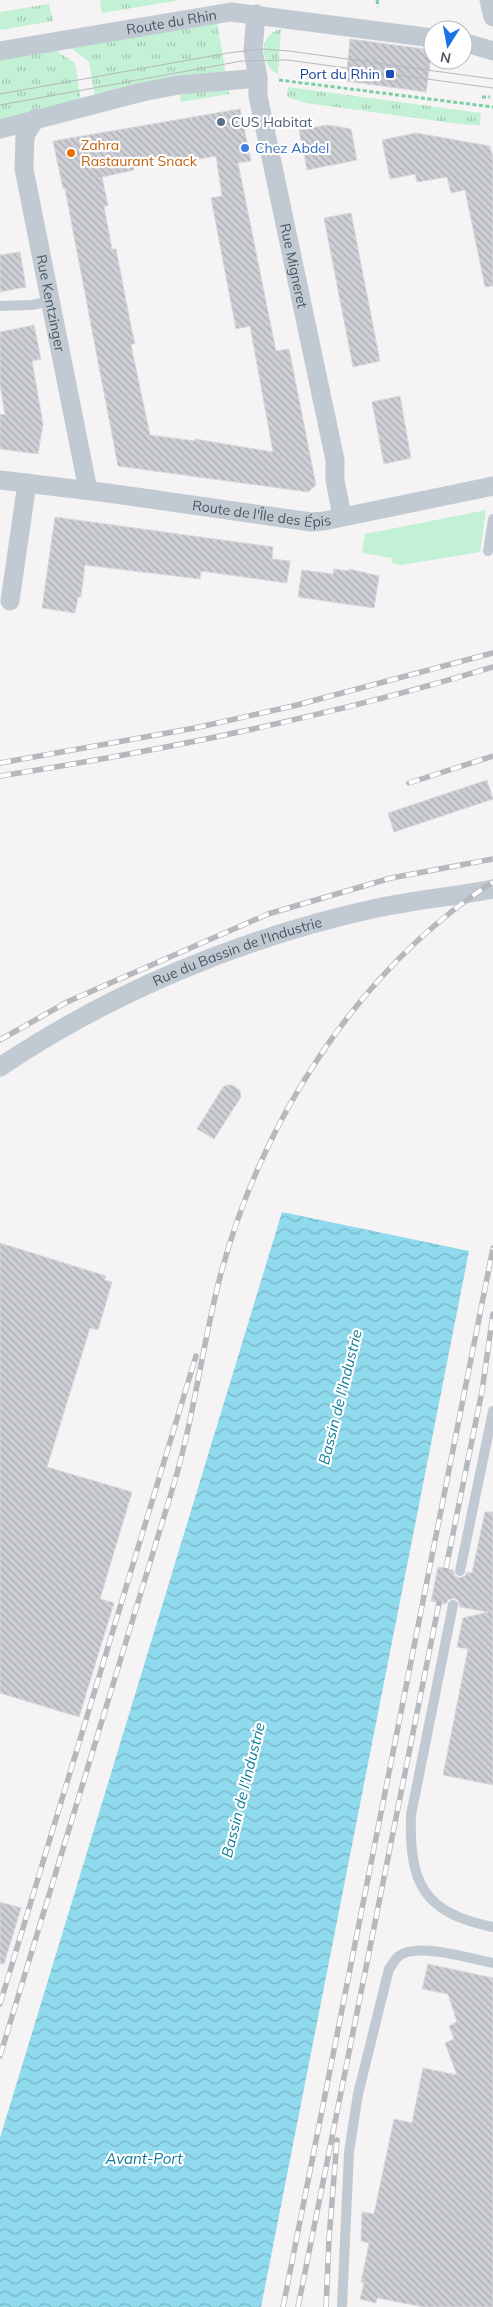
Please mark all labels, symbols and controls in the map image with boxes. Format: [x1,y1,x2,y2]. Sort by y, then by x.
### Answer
street label: Route du Rhin [125,6,218,39]
north arrow [423,20,473,70]
text: N [439,48,452,68]
place label: Port du Rhin [300,65,380,83]
marker: Port du Rhin [384,68,396,80]
place label: CUS Habitat [231,113,312,131]
marker: CUS Habitat [215,116,227,128]
place label: Zahra Rastaurant Snack [81,136,198,170]
place label: Chez Abdel [255,139,329,157]
marker: Chez Abdel [239,142,251,154]
marker: Zahra Rastaurant Snack [65,147,77,159]
street label: Rue Migneret [276,222,312,310]
street label: Rue Kentzinger [32,253,69,354]
street label: Route de l'Île des Épis [191,496,333,531]
street label: Rue du Bassin de l'Industrie [150,913,324,990]
water label: Bassin de l'Industrie [314,1328,366,1466]
water label: Bassin de l'Industrie [217,1721,269,1859]
water label: Avant-Port [105,2149,183,2168]

